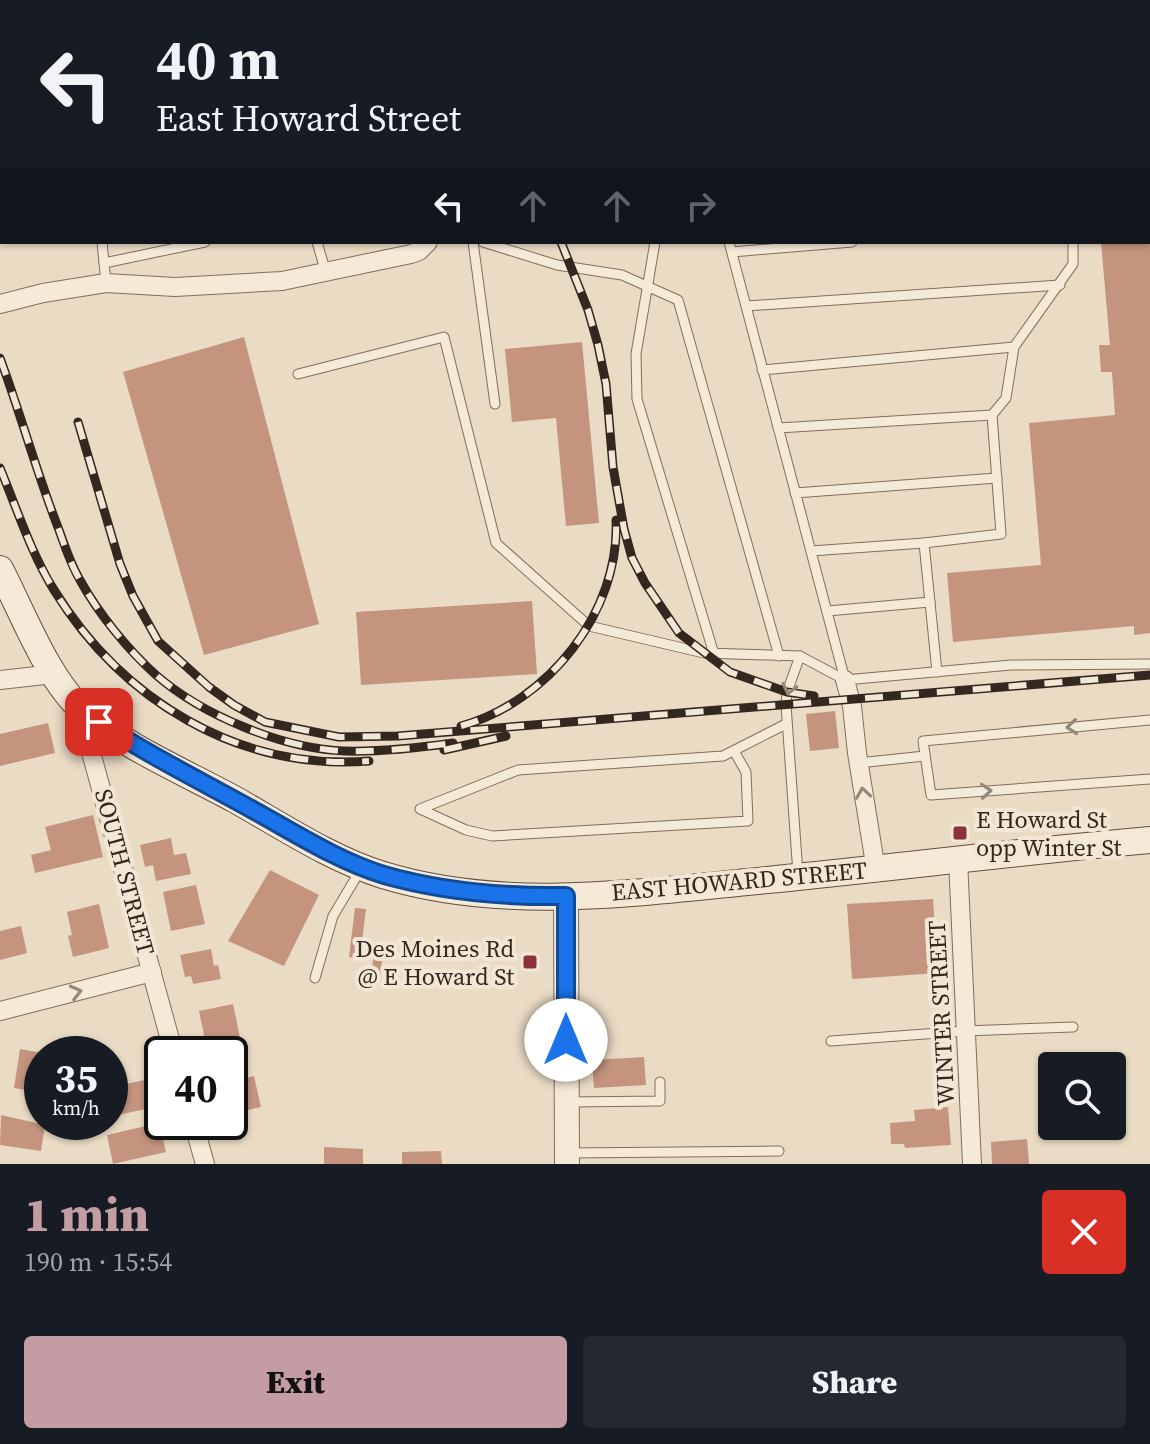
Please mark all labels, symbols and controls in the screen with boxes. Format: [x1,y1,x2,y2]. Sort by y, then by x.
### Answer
text: 40 m [156,21,279,98]
icon: left [24,32,128,136]
text: East Howard Street [156,94,461,143]
icon: left [427,184,471,228]
icon: ahead [511,184,555,228]
icon: ahead [595,184,639,228]
icon: right [679,184,723,228]
one-way arrow [782,682,799,696]
pin [65,688,133,756]
icon: arrive [77,700,121,744]
one-way arrow [1065,718,1078,735]
one-way arrow [980,783,993,800]
street label: SOUTH STREET [87,785,163,959]
one-way arrow [856,786,873,800]
place label: E Howard St opp Winter St [976,803,1122,864]
marker: E Howard St opp Winter St [951,824,969,842]
street label: EAST HOWARD STREET [610,853,869,909]
street label: WINTER STREET [920,919,962,1106]
place label: Des Moines Rd @ E Howard St [355,932,514,993]
marker: Des Moines Rd @ E Howard St [521,953,539,971]
one-way arrow [68,984,82,1001]
position arrow [524,998,608,1082]
speed limit sign: 40 [144,1036,248,1140]
text: 35 [54,1051,98,1105]
map controls [1038,1052,1126,1140]
button: search [1038,1052,1126,1140]
text: km/h [52,1094,100,1122]
text: 1 min [24,1181,149,1247]
button: close [1042,1190,1126,1274]
text: 190 m · 15:54 [24,1244,172,1280]
button: Exit [24,1336,567,1428]
button: Share [583,1336,1126,1428]

